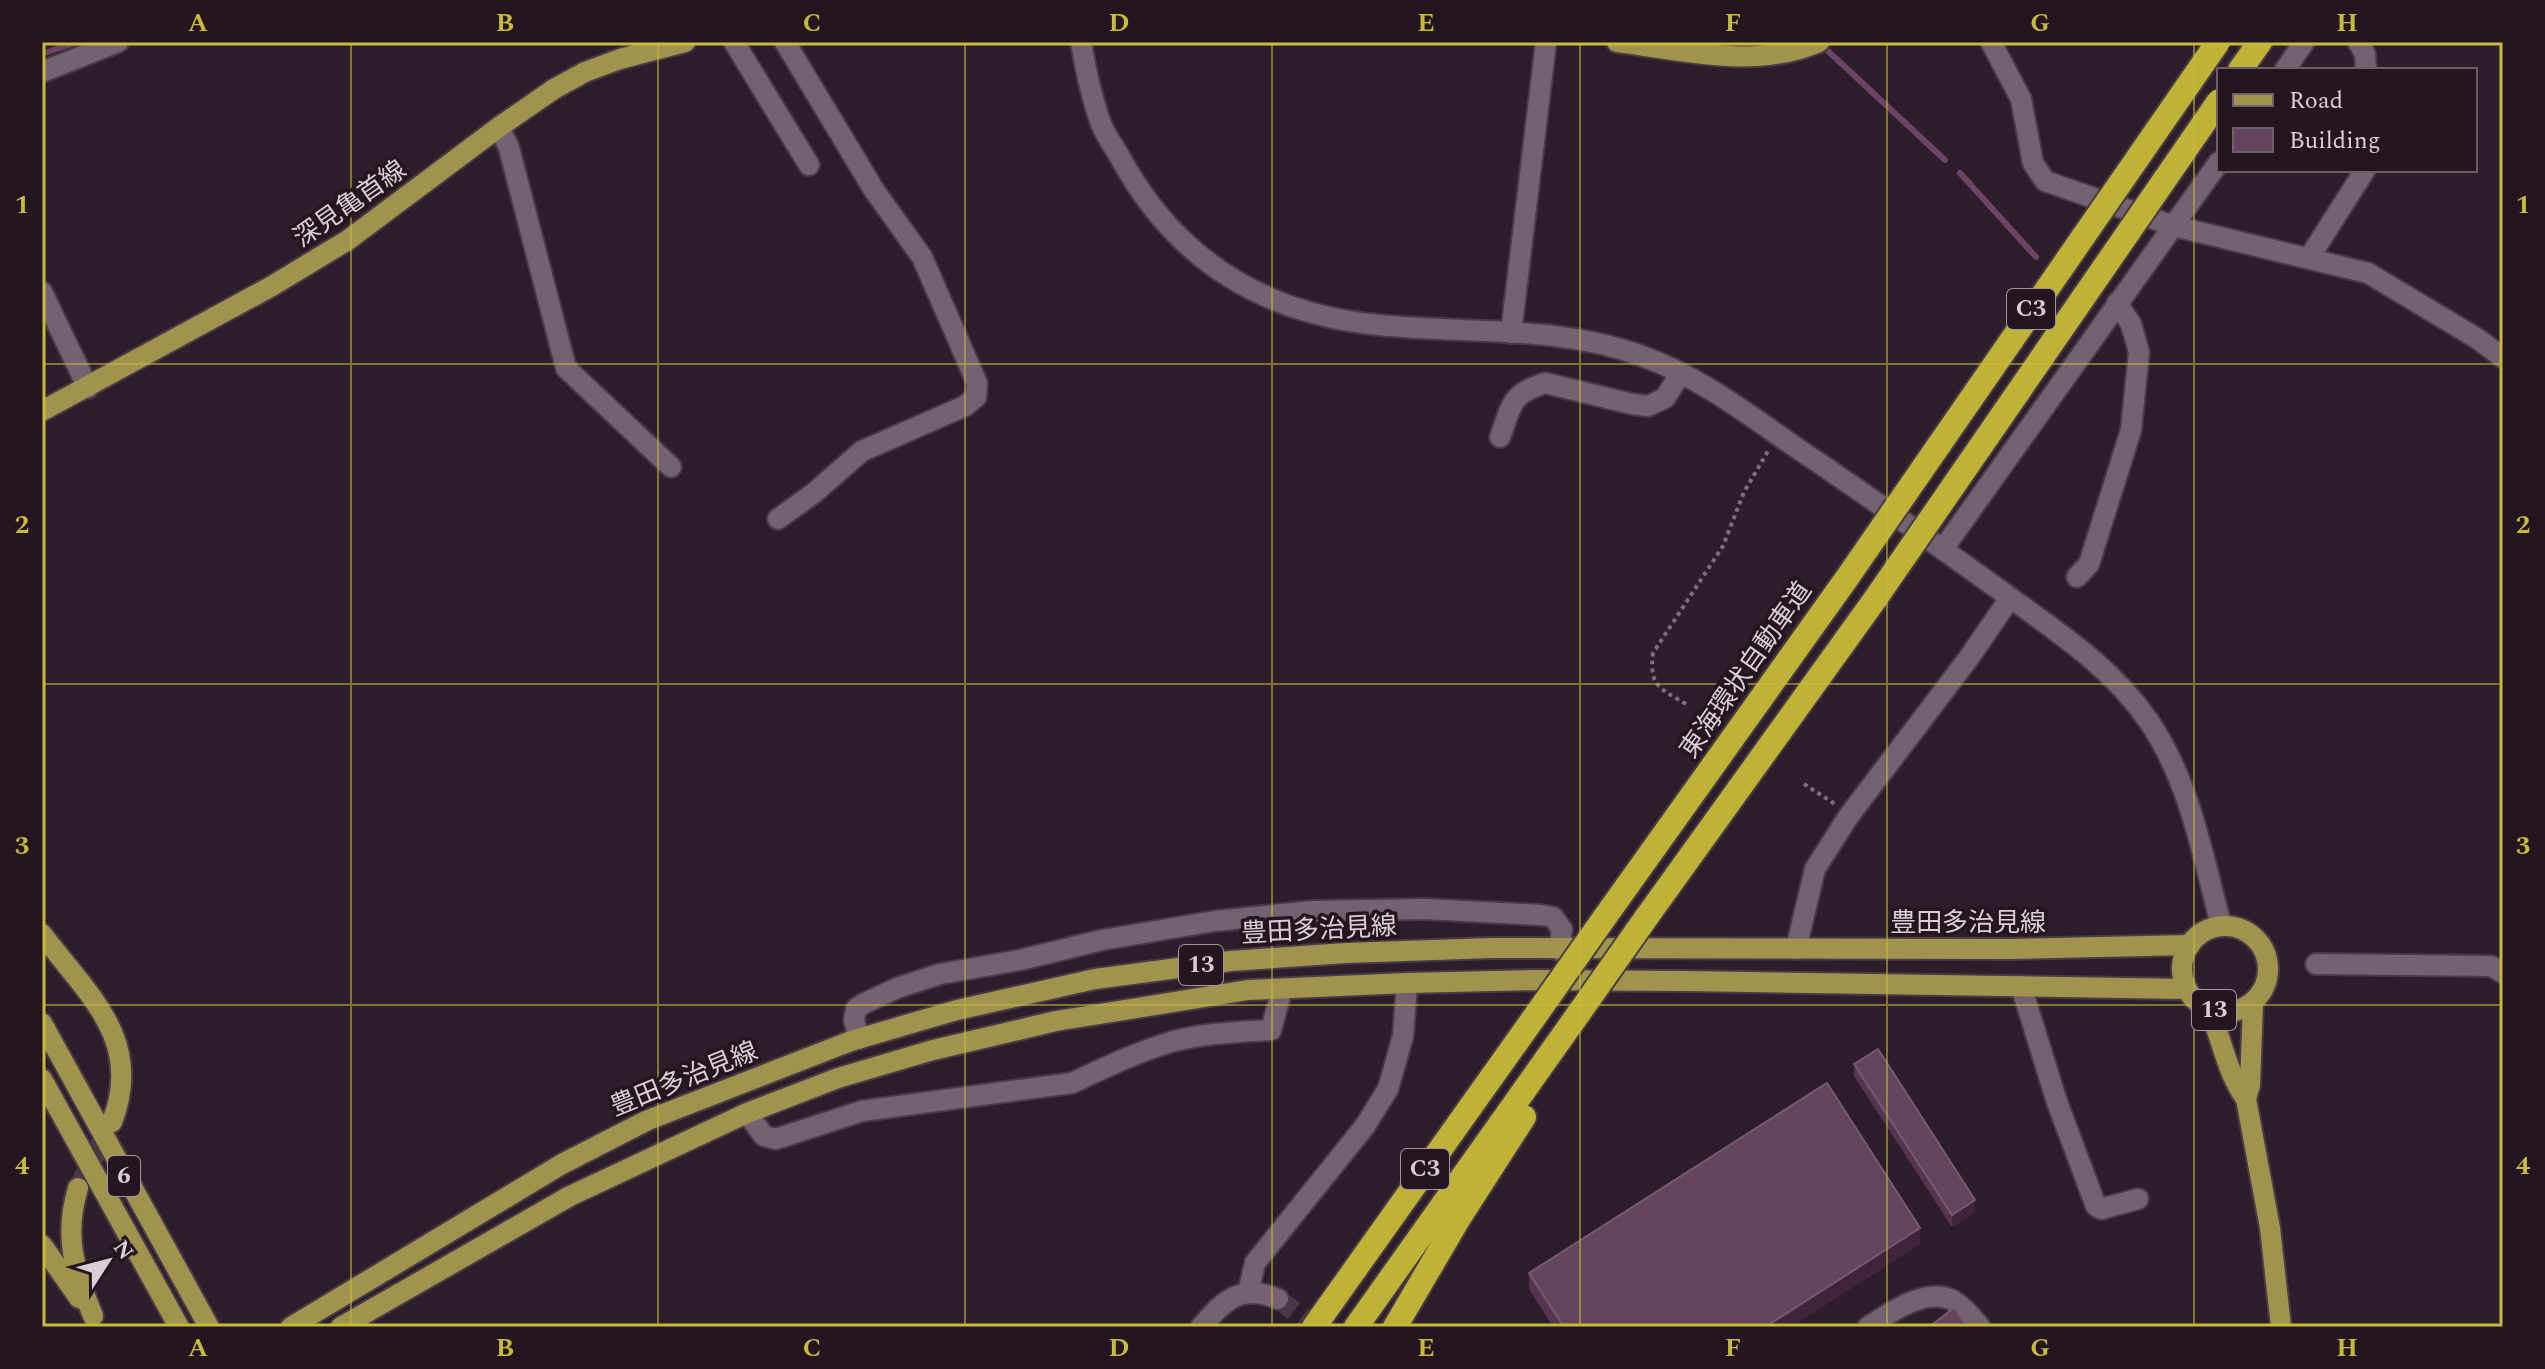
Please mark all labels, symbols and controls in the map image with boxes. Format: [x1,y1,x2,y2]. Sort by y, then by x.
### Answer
text: A [188,3,208,43]
text: B [496,3,514,43]
text: C [803,3,821,43]
text: D [1109,3,1129,43]
text: E [1417,3,1435,43]
text: F [1725,3,1741,43]
text: G [2030,3,2050,43]
text: H [2336,3,2358,43]
legend [2217,68,2477,172]
text: Road [2289,83,2343,119]
text: Building [2289,123,2381,159]
street label: 深見亀首線 [285,150,415,258]
text: 1 [15,185,29,225]
text: 1 [2516,185,2530,225]
road number: C3 [2007,289,2055,329]
text: 2 [15,505,29,545]
text: 2 [2516,505,2530,545]
street label: 東海環状自動車道 [1670,573,1822,767]
text: 3 [15,826,29,866]
text: 3 [2516,826,2530,866]
street label: 豊田多治見線 [1890,903,2046,943]
street label: 豊田多治見線 [1240,906,1398,954]
road number: 13 [1179,945,1223,985]
road number: 13 [2192,990,2236,1030]
street label: 豊田多治見線 [604,1031,764,1127]
text: 4 [15,1146,30,1186]
text: 4 [2516,1146,2531,1186]
road number: C3 [1401,1149,1449,1189]
road number: 6 [108,1156,140,1196]
north arrow [68,1221,148,1301]
text: N [104,1233,142,1267]
text: A [188,1328,208,1368]
text: B [496,1328,514,1368]
text: C [803,1328,821,1368]
text: D [1109,1328,1129,1368]
text: E [1417,1328,1435,1368]
text: F [1725,1328,1741,1368]
text: G [2030,1328,2050,1368]
text: H [2336,1328,2358,1368]

